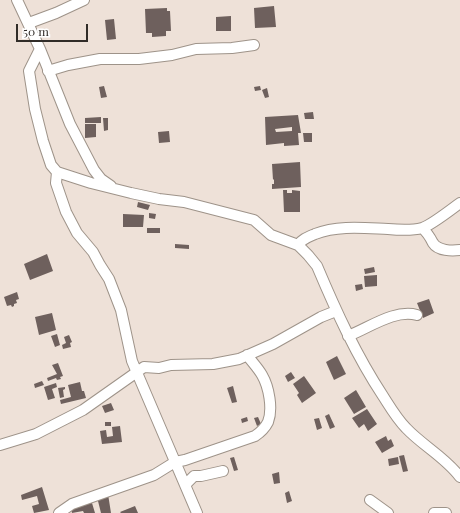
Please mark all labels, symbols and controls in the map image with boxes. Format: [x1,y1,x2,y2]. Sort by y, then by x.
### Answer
scale bar [18,16,90,42]
text: 50 m [23,23,49,39]

